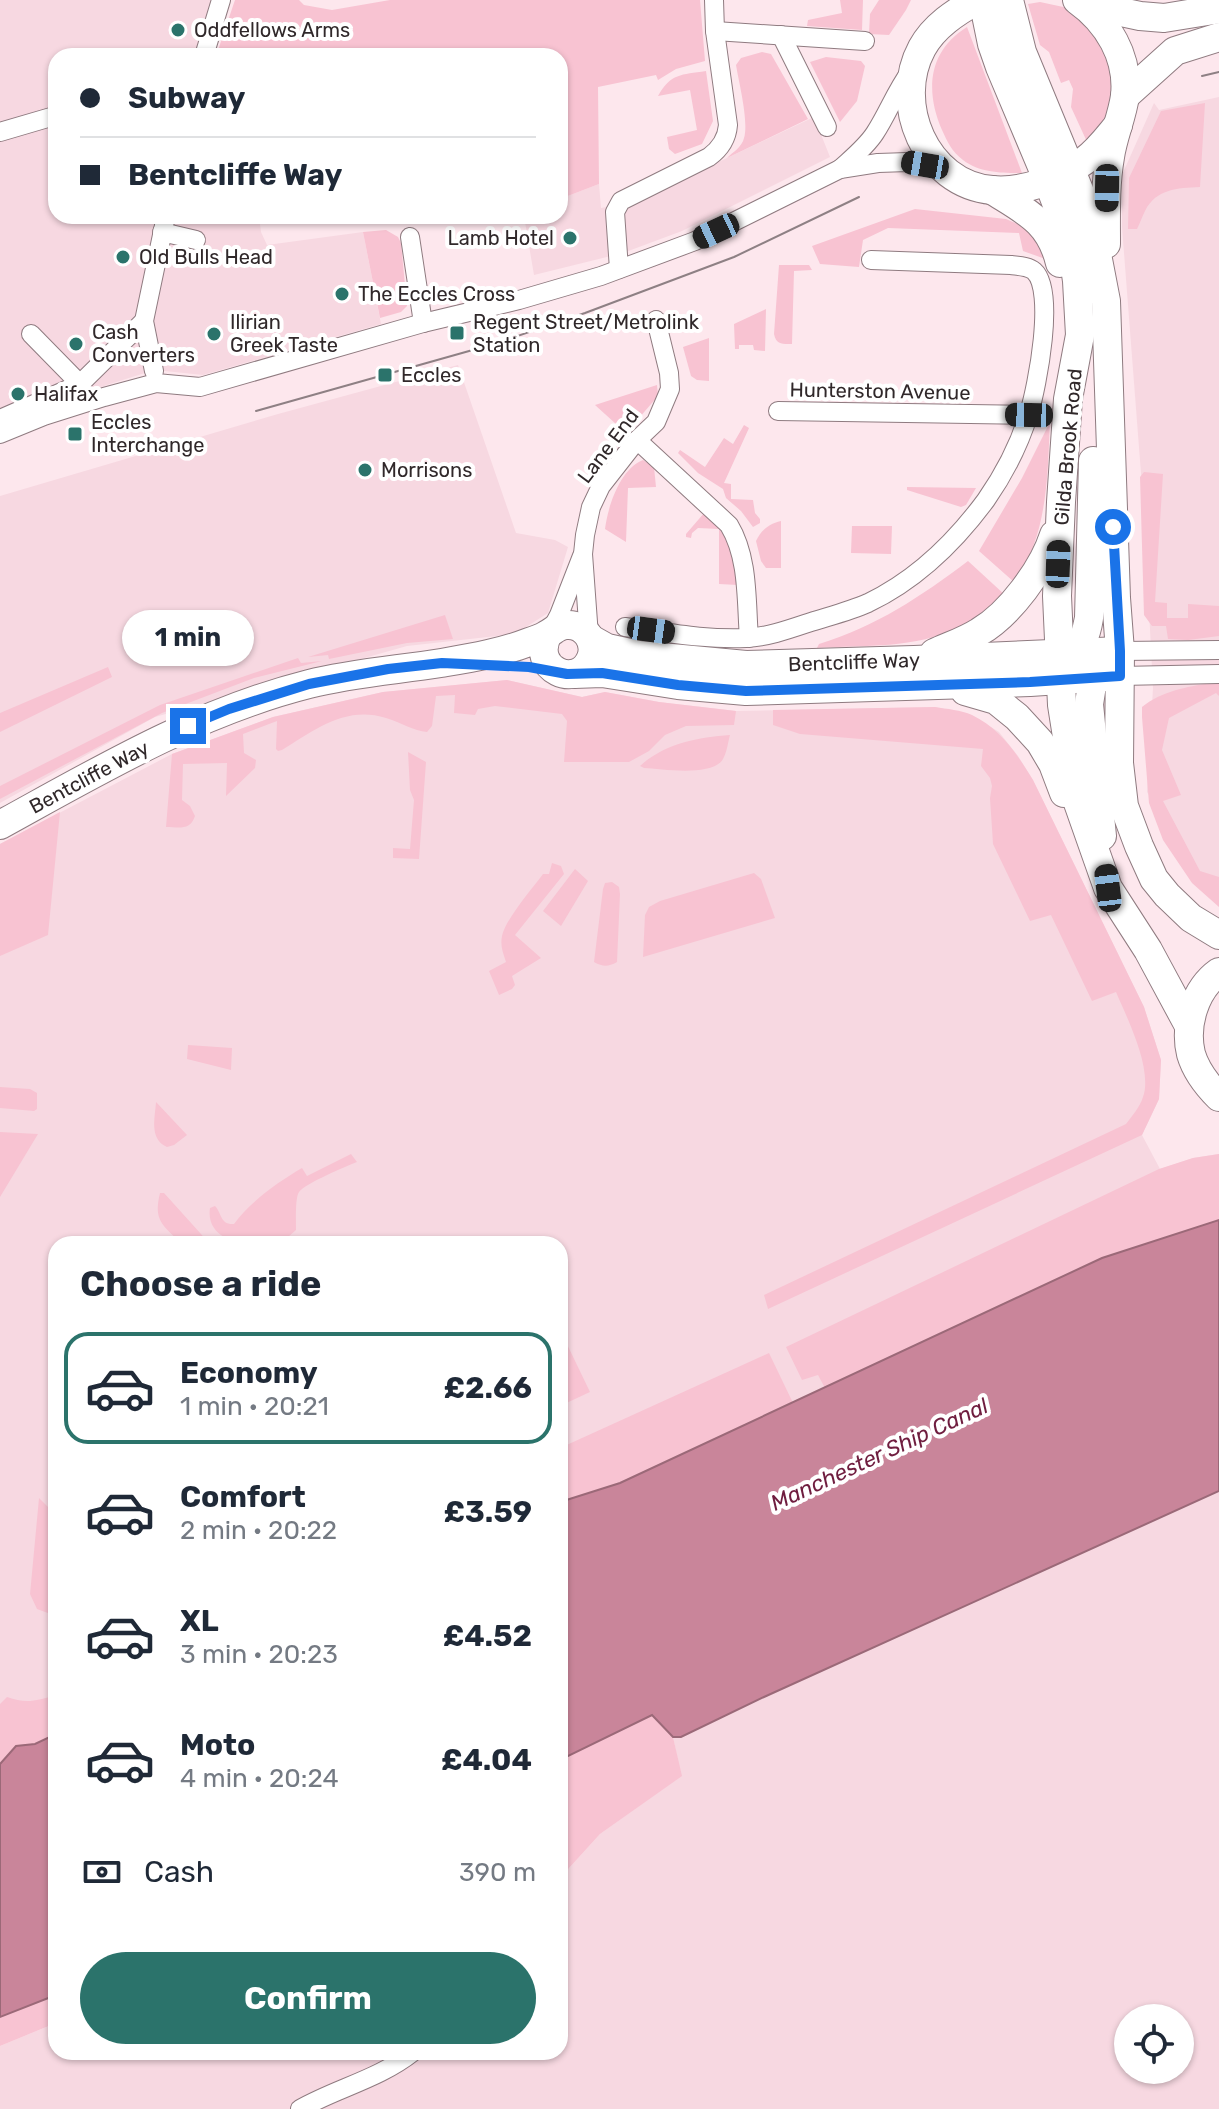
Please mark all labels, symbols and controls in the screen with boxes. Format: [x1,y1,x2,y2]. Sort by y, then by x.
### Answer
place label: Oddfellows Arms [194,18,350,42]
marker: Oddfellows Arms [169,21,187,39]
text: Subway [128,80,245,116]
car [899,149,951,181]
text: Bentcliffe Way [128,157,342,193]
car [1095,164,1119,212]
car [689,210,743,252]
place label: Lamb Hotel [448,226,554,250]
marker: Lamb Hotel [561,229,579,247]
place label: Old Bulls Head [139,245,273,269]
marker: Old Bulls Head [114,248,132,266]
place label: The Eccles Cross [358,282,515,306]
marker: The Eccles Cross [333,285,351,303]
place label: Ilirian Greek Taste [230,310,338,357]
place label: Regent Street/Metrolink Station [473,310,700,357]
place label: Cash Converters [92,320,195,367]
marker: Regent Street/Metrolink Station [448,324,466,342]
marker: Ilirian Greek Taste [205,325,223,343]
marker: Cash Converters [67,335,85,353]
place label: Eccles [401,363,461,387]
marker: Eccles [376,366,394,384]
street label: Gilda Brook Road [1049,368,1087,526]
street label: Hunterston Avenue [789,377,971,405]
place label: Halifax [34,382,99,406]
marker: Halifax [9,385,27,403]
car [1005,403,1053,427]
street label: Lane End [572,404,644,488]
place label: Eccles Interchange [91,410,204,457]
marker: Eccles Interchange [66,425,84,443]
place label: Morrisons [381,458,472,482]
marker: Morrisons [356,461,374,479]
route start [1095,509,1131,545]
car [1045,540,1071,588]
callout: 1 min [122,610,254,666]
car [626,615,676,645]
text: 1 min [155,622,221,653]
street label: Bentcliffe Way [788,648,920,676]
route end [170,708,206,744]
street label: Bentcliffe Way [25,735,153,819]
car [1093,863,1123,913]
text: Choose a ride [80,1262,321,1305]
icon: car [84,1352,156,1424]
text: Economy [180,1355,318,1391]
text: £2.66 [443,1370,532,1406]
text: 1 min · 20:21 [180,1391,329,1422]
water label: Manchester Ship Canal [766,1392,993,1517]
icon: car [84,1476,156,1548]
text: Comfort [180,1479,306,1515]
text: £3.59 [443,1494,532,1530]
text: 2 min · 20:22 [180,1515,337,1546]
icon: car [84,1600,156,1672]
text: XL [180,1603,219,1639]
text: £4.52 [443,1618,532,1654]
text: 3 min · 20:23 [180,1639,338,1670]
icon: car [84,1724,156,1796]
text: Moto [180,1727,255,1763]
text: £4.04 [441,1742,532,1778]
text: 4 min · 20:24 [180,1763,339,1794]
icon: cash [80,1850,124,1894]
text: Cash [144,1854,214,1890]
text: 390 m [459,1857,536,1888]
button: Confirm [80,1952,536,2044]
map controls [1114,2004,1194,2084]
button: locate [1114,2004,1194,2084]

